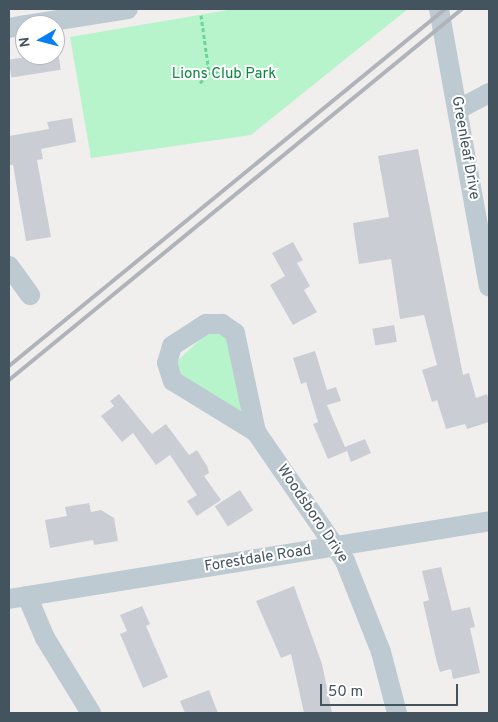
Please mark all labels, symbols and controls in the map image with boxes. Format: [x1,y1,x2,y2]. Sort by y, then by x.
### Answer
north arrow [15,15,65,65]
text: N [17,36,35,48]
park label: Lions Club Park [172,66,276,84]
street label: Greenleaf Drive [447,95,483,201]
street label: Woodsboro Drive [272,461,352,567]
street label: Forestdale Road [203,542,313,576]
scale bar [323,674,460,706]
text: 50 m [328,683,363,702]

